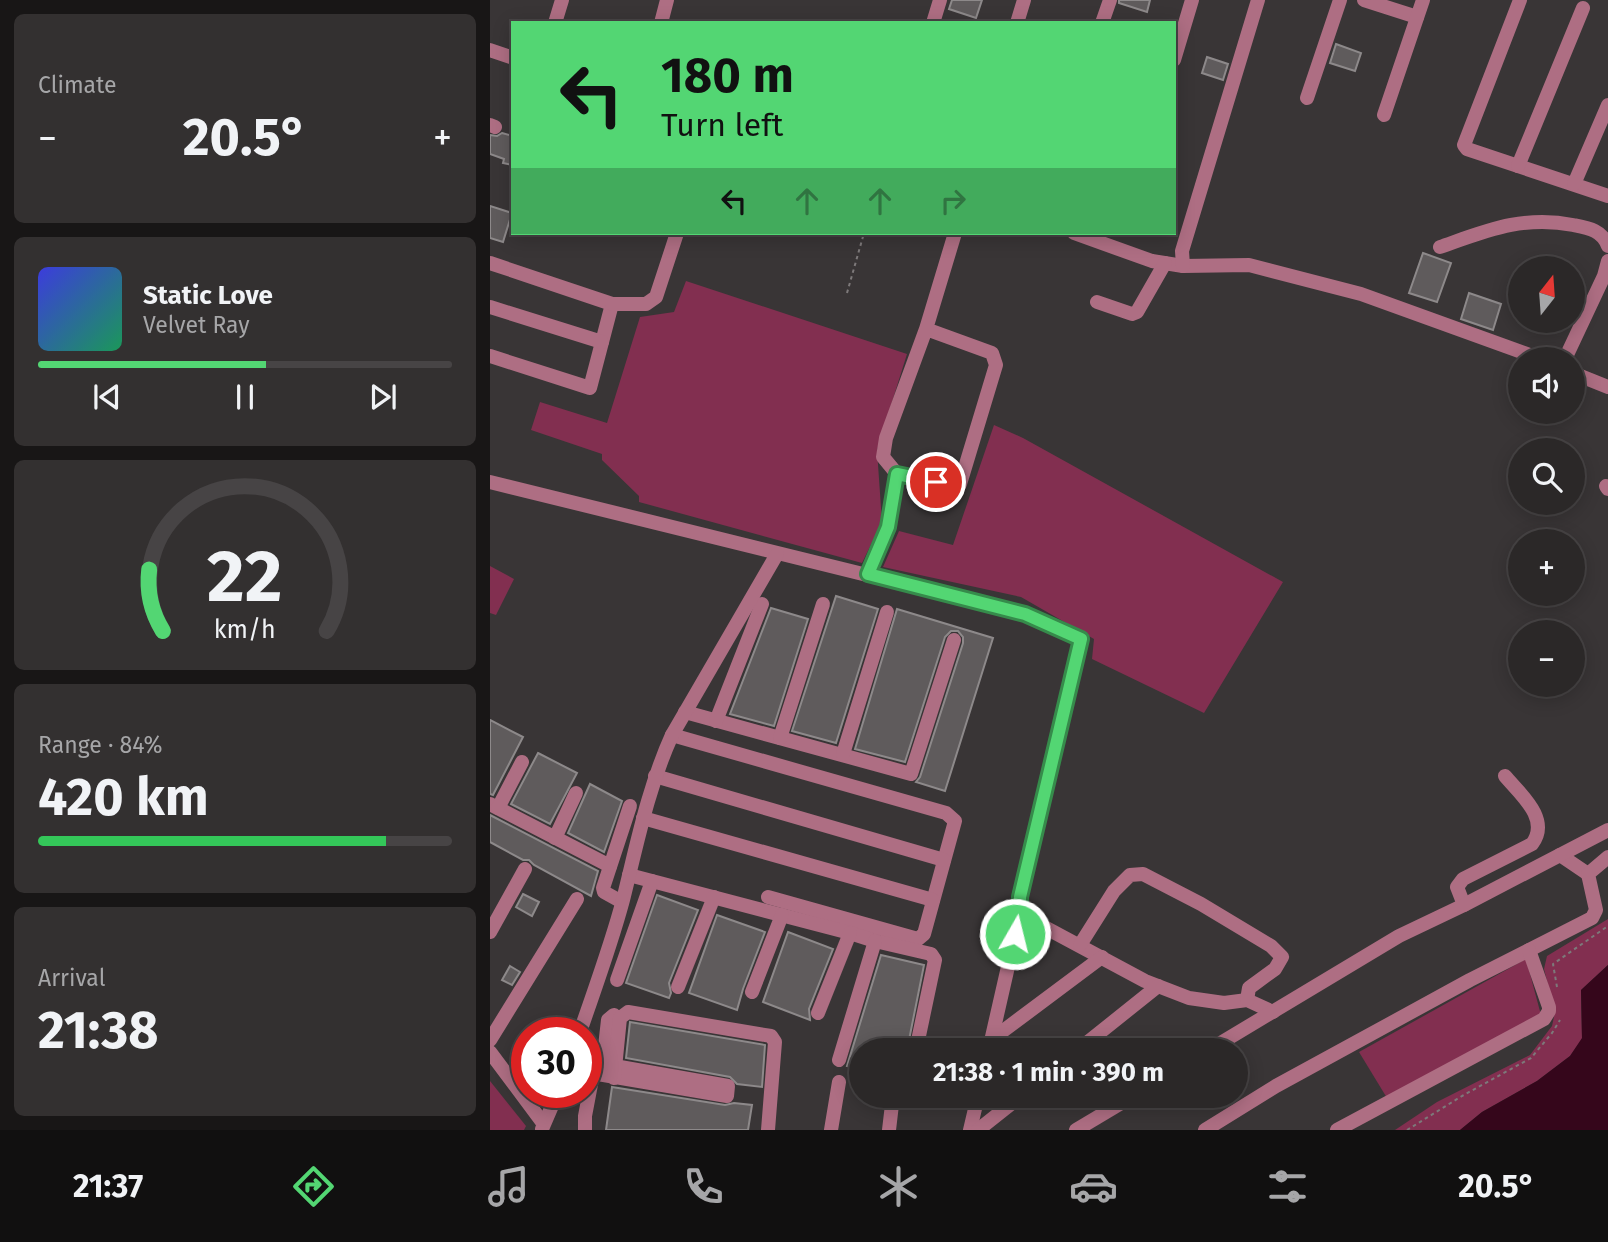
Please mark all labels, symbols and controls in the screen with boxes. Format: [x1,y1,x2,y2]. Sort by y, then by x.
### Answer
text: 180 m [661,46,794,105]
icon: left [546,49,637,140]
text: Climate [38,71,117,99]
text: 20.5° [183,106,307,169]
text: Turn left [661,106,783,144]
text: − [38,115,57,161]
text: + [433,115,452,161]
icon: left [715,182,753,220]
icon: ahead [788,182,826,220]
icon: ahead [861,182,899,220]
icon: right [934,182,972,220]
north arrow [1508,256,1586,332]
map controls [1508,256,1585,697]
text: Static Love [143,280,273,311]
text: Velvet Ray [143,311,250,339]
button: sound [1508,347,1585,424]
icon: previous [88,378,126,416]
icon: pause [226,378,264,416]
icon: next [364,378,402,416]
button: search [1508,438,1585,515]
pin [906,452,966,512]
icon: arrive [917,463,955,501]
button: + [1508,529,1585,606]
text: 22 [207,533,283,620]
text: km/h [214,615,276,645]
button: − [1508,620,1585,697]
text: Range · 84% [38,731,163,759]
text: 420 km [38,766,209,829]
position arrow [978,897,1052,971]
text: Arrival [38,964,105,992]
text: 21:38 [38,999,158,1062]
speed limit sign: 30 [511,1017,602,1108]
text: 21:38 · 1 min · 390 m [933,1057,1164,1088]
icon: directions [289,1162,338,1211]
icon: music [484,1162,533,1211]
icon: phone [679,1162,728,1211]
icon: climate [874,1162,923,1211]
icon: car [1069,1162,1118,1211]
icon: filters [1263,1162,1312,1211]
text: 21:37 [73,1167,143,1205]
text: 20.5° [1458,1167,1535,1205]

